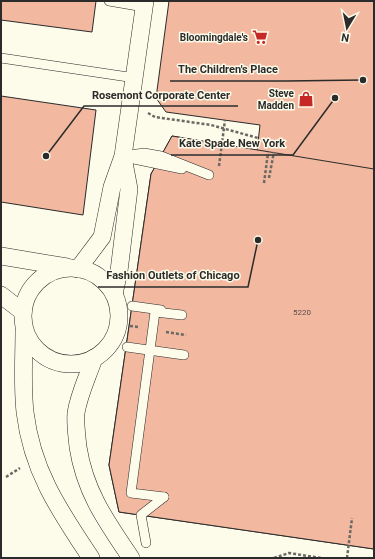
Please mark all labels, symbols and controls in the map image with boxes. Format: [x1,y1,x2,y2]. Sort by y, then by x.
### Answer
north arrow [327,8,367,48]
supermarket icon: Bloomingdale's [251,28,269,46]
text: N [340,30,350,44]
place label: Bloomingdale's [180,32,248,43]
callout: The Children's Place [170,58,286,81]
text: The Children's Place [178,63,278,76]
callout: Rosemont Corporate Center [84,83,238,106]
place label: Steve Madden [258,88,295,111]
text: Rosemont Corporate Center [92,89,230,102]
shop icon: Steve Madden [297,90,315,108]
callout: Kate Spade New York [171,132,293,155]
text: Kate Spade New York [179,137,285,150]
callout: Fashion Outlets of Chicago [98,264,248,287]
text: Fashion Outlets of Chicago [106,269,240,282]
house number: 5220 [293,308,311,317]

